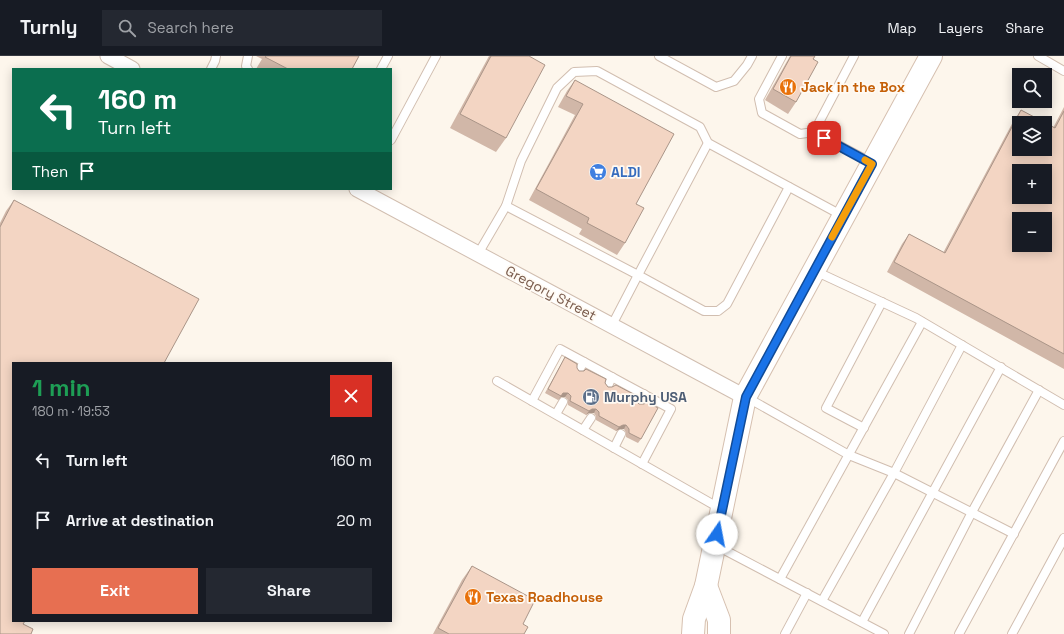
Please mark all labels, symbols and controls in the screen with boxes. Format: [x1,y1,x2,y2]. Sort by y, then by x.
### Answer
search box [102,10,382,46]
text: Turnly [20,15,78,40]
icon: search [116,17,138,39]
text: Search here [148,18,234,37]
text: Map [887,19,917,37]
text: Layers [939,19,983,37]
text: Share [1005,19,1044,37]
map controls [1012,68,1052,252]
button: search [1012,68,1052,108]
restaurant icon: Jack in the Box [778,77,798,97]
place label: Jack in the Box [801,78,905,96]
text: 160 m [98,81,177,117]
icon: left [32,84,84,136]
text: Turn left [98,116,171,139]
button: layers [1012,116,1052,156]
pin [807,121,841,155]
icon: arrive [813,127,835,149]
icon: arrive [76,160,98,182]
text: Then [32,162,68,181]
supermarket icon: ALDI [588,162,608,182]
place label: ALDI [611,163,640,181]
button: + [1012,164,1052,204]
button: − [1012,212,1052,252]
street label: Gregory Street [502,261,600,325]
text: 1 min [32,372,91,403]
button: close [330,375,372,417]
fuel station icon: Murphy USA [581,387,601,407]
place label: Murphy USA [604,388,687,406]
text: 180 m · 19:53 [32,403,110,420]
icon: left [32,449,54,471]
text: Turn left [66,451,128,470]
text: 160 m [330,451,372,470]
icon: arrive [32,509,54,531]
text: Arrive at destination [66,511,214,530]
text: 20 m [337,511,372,530]
position arrow [696,513,738,555]
button: Exit [32,568,198,614]
button: Share [206,568,372,614]
restaurant icon: Texas Roadhouse [463,587,483,607]
place label: Texas Roadhouse [486,588,603,606]

